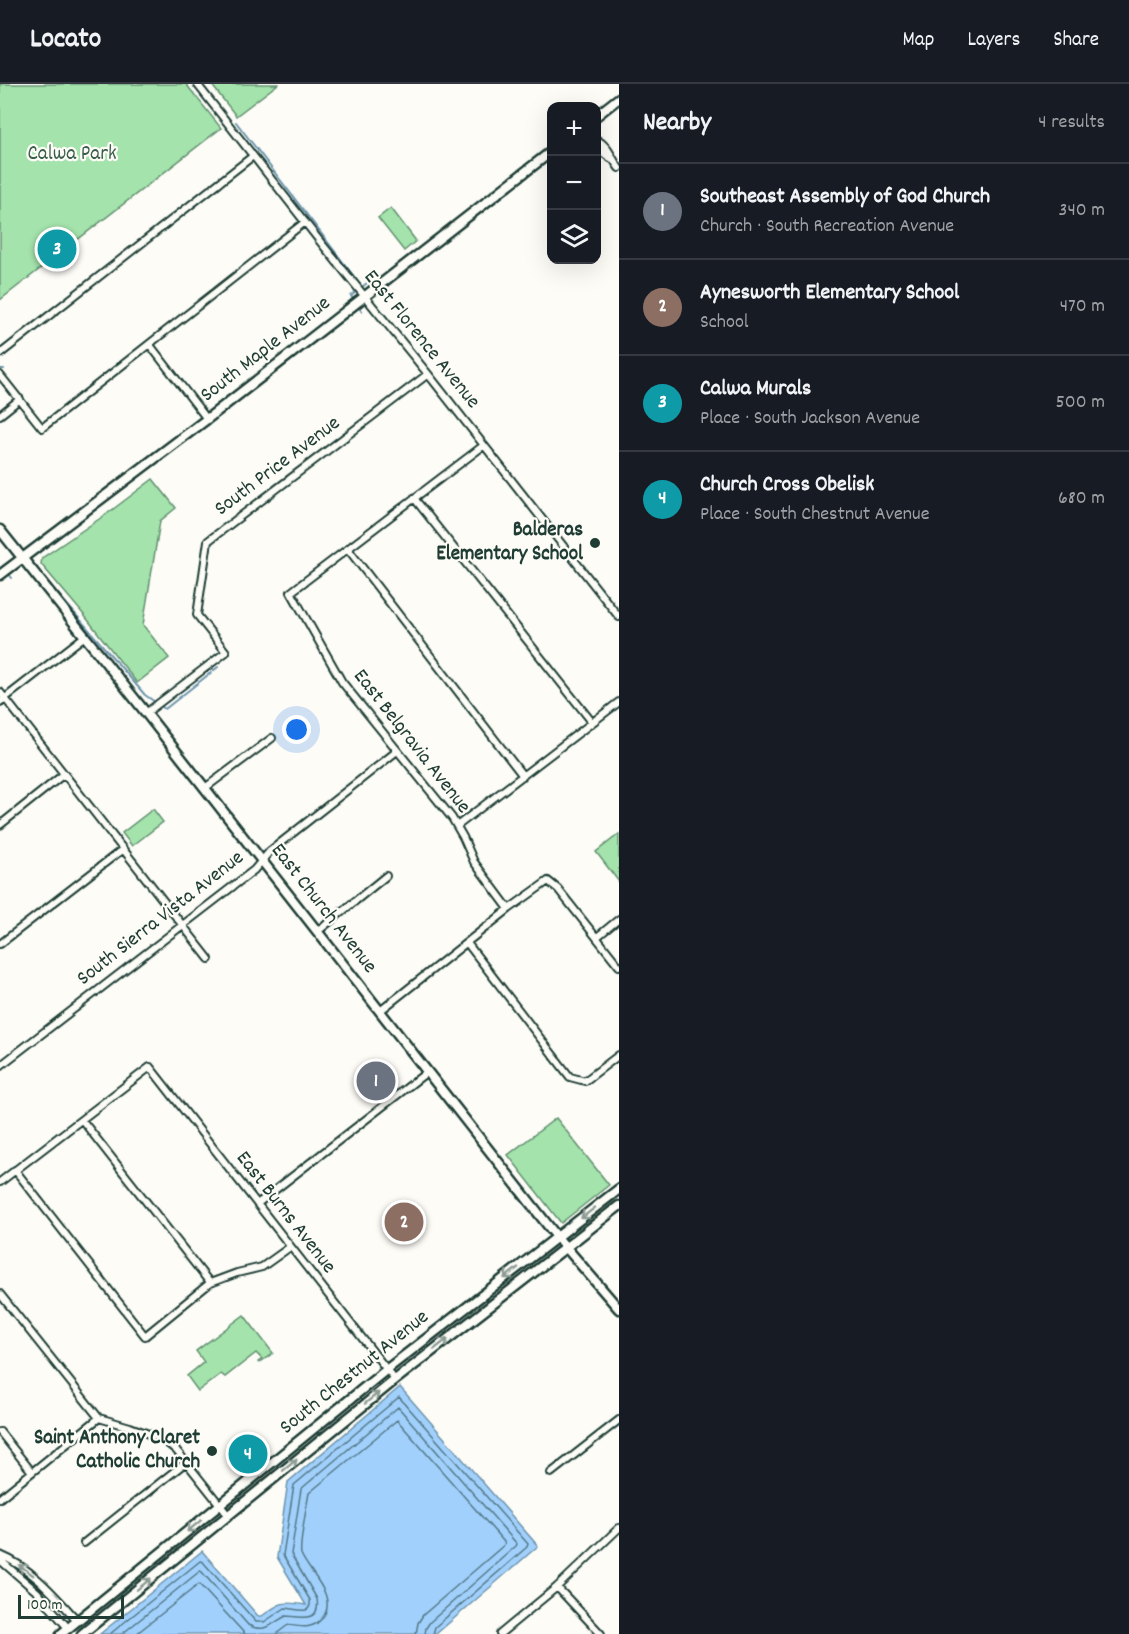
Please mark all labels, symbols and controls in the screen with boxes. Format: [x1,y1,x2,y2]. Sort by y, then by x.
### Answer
text: Locato [30,21,101,61]
text: Map [903,26,934,56]
text: Layers [967,26,1020,56]
text: Share [1053,26,1099,56]
map controls [547,102,601,264]
button: + [547,102,601,156]
text: Nearby [643,105,711,142]
text: 4 results [1038,109,1105,137]
park label: Calwa Park [27,140,117,170]
button: − [547,156,601,210]
text: Southeast Assembly of God Church [700,182,990,213]
text: 1 [660,197,665,225]
text: 340 m [1059,197,1105,225]
button: layers [547,210,601,264]
text: Church · South Recreation Avenue [700,213,954,241]
pin: 3 [38,226,76,272]
street label: East Florence Avenue [355,264,487,416]
text: Aynesworth Elementary School [700,278,959,309]
street label: South Maple Avenue [194,289,338,411]
text: 2 [658,293,667,321]
text: 470 m [1060,293,1105,321]
text: School [700,309,749,337]
text: Calwa Murals [700,374,811,405]
text: 3 [658,389,667,417]
text: 500 m [1056,389,1105,417]
text: Place · South Jackson Avenue [700,405,920,433]
street label: South Price Avenue [209,410,347,524]
text: Church Cross Obelisk [700,470,874,501]
text: 4 [658,485,667,513]
text: 680 m [1058,485,1105,513]
text: Place · South Chestnut Avenue [700,501,929,529]
place label: Balderas Elementary School [436,516,584,570]
marker: Balderas Elementary School [588,536,602,550]
street label: East Belgravia Avenue [345,663,477,821]
your location [282,715,311,744]
street label: East Church Avenue [263,838,383,980]
street label: South Sierra Vista Avenue [71,844,251,994]
pin: 1 [356,1058,395,1104]
street label: East Burns Avenue [228,1145,342,1281]
pin: 2 [384,1200,424,1244]
one-way arrow [581,1207,597,1220]
one-way arrow [504,1266,520,1279]
street label: South Chestnut Avenue [274,1303,436,1443]
one-way arrow [433,1338,449,1351]
one-way arrow [364,1392,380,1405]
place label: Saint Anthony Claret Catholic Church [34,1424,200,1478]
pin: 4 [228,1432,268,1476]
marker: Saint Anthony Claret Catholic Church [205,1444,219,1458]
one-way arrow [282,1459,298,1472]
one-way arrow [186,1519,202,1532]
one-way arrow [18,1564,34,1576]
one-way arrow [135,1578,151,1591]
scale bar [18,1592,124,1620]
text: 100 m [27,1594,63,1617]

